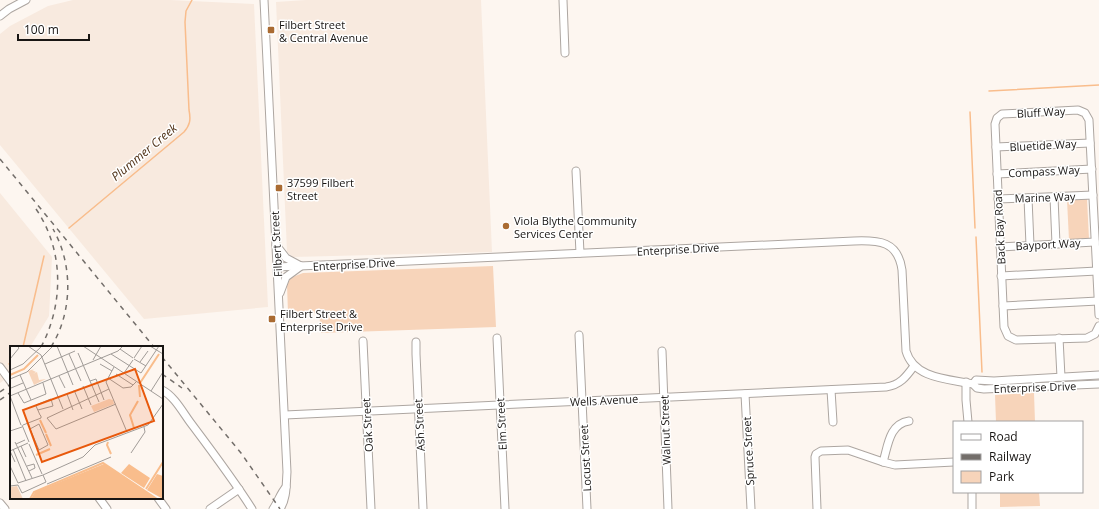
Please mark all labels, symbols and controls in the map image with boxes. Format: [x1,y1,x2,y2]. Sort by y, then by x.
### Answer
scale bar [18,16,89,42]
place label: Filbert Street & Central Avenue [279,17,368,45]
text: 100 m [24,21,59,38]
marker: Filbert Street & Central Avenue [266,25,276,35]
street label: Bluff Way [1016,103,1066,121]
water label: Plummer Creek [107,119,181,185]
street label: Bluetide Way [1009,136,1077,154]
street label: Compass Way [1008,162,1081,180]
place label: 37599 Filbert Street [287,175,354,203]
marker: 37599 Filbert Street [274,183,284,193]
street label: Marine Way [1014,188,1076,206]
street label: Back Bay Road [990,189,1008,265]
street label: Filbert Street [267,211,285,277]
place label: Viola Blythe Community Services Center [514,213,637,241]
marker: Viola Blythe Community Services Center [501,221,511,231]
street label: Bayport Way [1015,235,1081,253]
street label: Enterprise Drive [636,239,720,259]
street label: Enterprise Drive [312,254,396,274]
place label: Filbert Street & Enterprise Drive [280,306,363,334]
marker: Filbert Street & Enterprise Drive [267,314,277,324]
inset map [10,346,163,499]
street label: Enterprise Drive [993,378,1077,396]
street label: Wells Avenue [570,391,638,409]
street label: Walnut Street [656,395,674,465]
street label: Elm Street [492,397,510,451]
street label: Oak Street [358,398,376,452]
street label: Ash Street [410,398,428,452]
street label: Spruce Street [739,416,757,486]
legend [953,421,1083,493]
street label: Locust Street [576,424,594,492]
text: Road [989,428,1018,445]
text: Railway [989,448,1032,465]
text: Park [989,468,1015,485]

